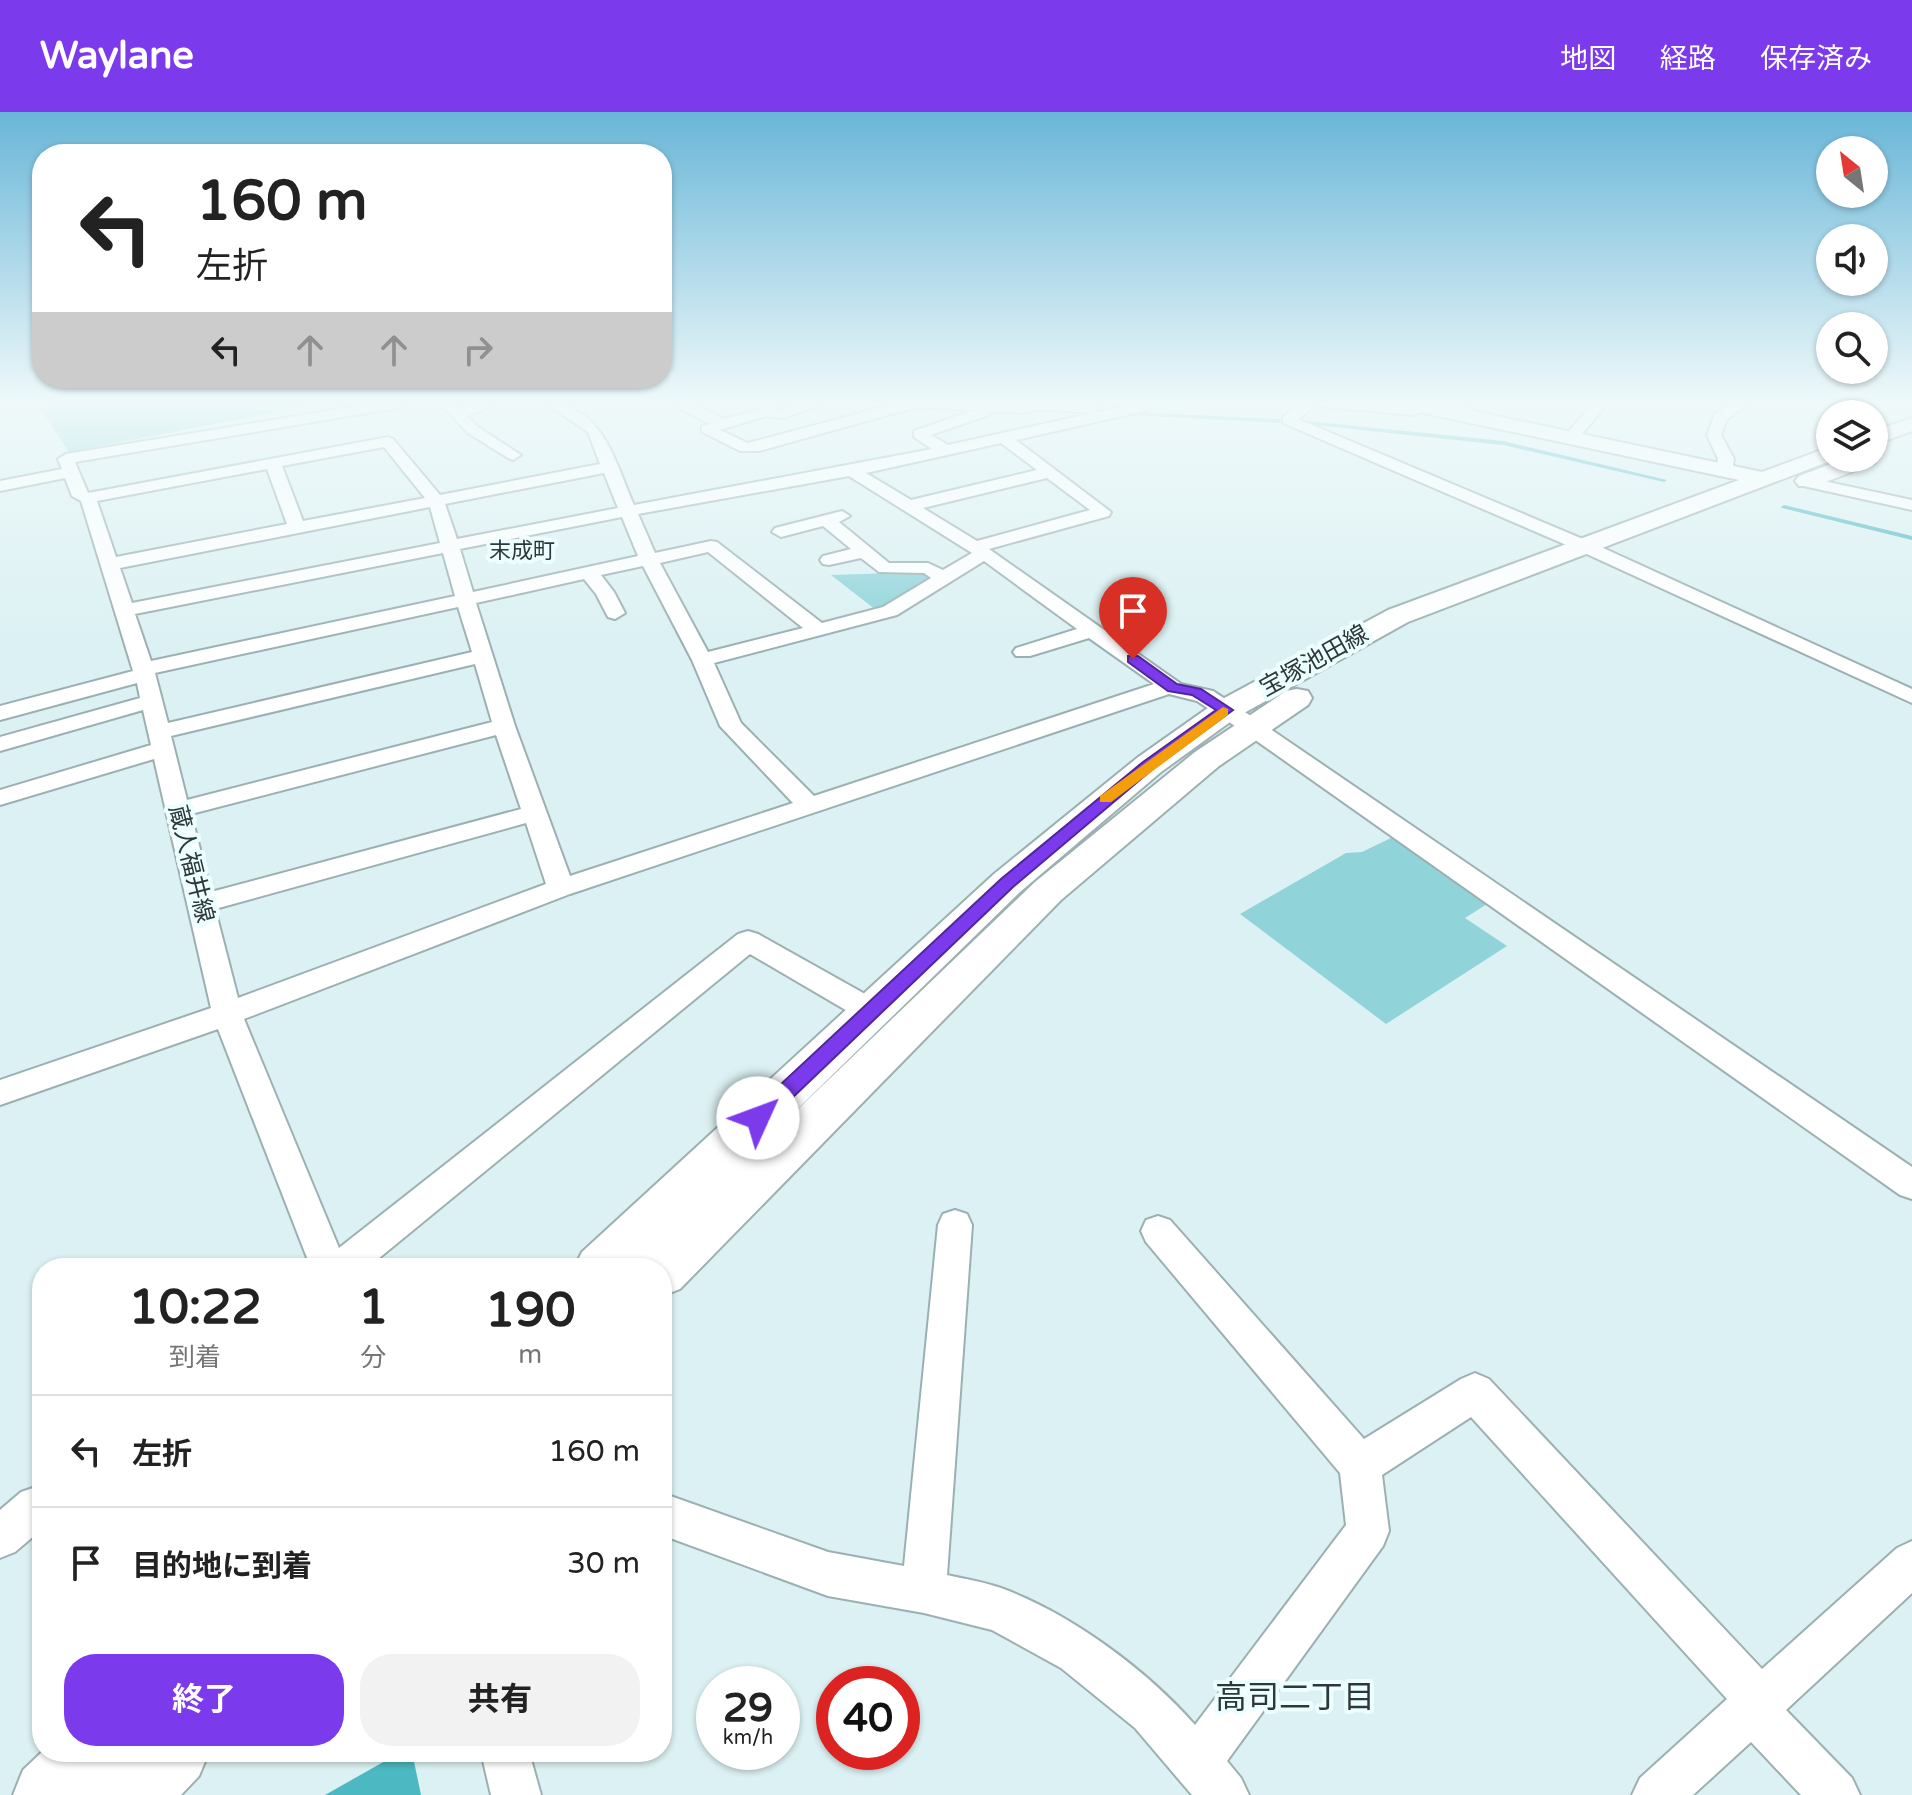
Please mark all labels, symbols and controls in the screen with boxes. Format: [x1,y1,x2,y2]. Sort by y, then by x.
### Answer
text: Waylane [40,33,194,79]
text: 地図 [1560,42,1616,76]
text: 経路 [1660,42,1716,76]
text: 保存済み [1760,42,1872,76]
north arrow [1816,136,1888,208]
map controls [1816,136,1888,472]
text: 160 m [196,168,367,235]
icon: left [64,176,168,280]
button: sound [1816,224,1888,296]
text: 左折 [196,245,268,288]
button: search [1816,312,1888,384]
icon: left [204,328,248,372]
icon: ahead [288,328,332,372]
icon: ahead [372,328,416,372]
icon: right [456,328,500,372]
button: layers [1816,400,1888,472]
district label: 末成町 [489,538,555,564]
pin [1099,577,1167,659]
icon: arrive [1111,589,1155,633]
street label: 宝塚池田線 [1254,619,1374,703]
street label: 蔵人福井線 [162,802,220,926]
position arrow [716,1076,800,1160]
text: 10:22 [129,1279,262,1337]
text: 1 [358,1279,388,1337]
text: 190 [485,1282,575,1340]
text: m [518,1339,542,1370]
text: 到着 [169,1342,221,1373]
text: 分 [360,1342,386,1373]
icon: left [64,1429,108,1473]
text: 160 m [548,1433,640,1470]
text: 左折 [132,1436,192,1473]
icon: arrive [64,1541,108,1585]
text: 30 m [567,1545,640,1582]
text: 目的地に到着 [132,1548,312,1585]
button: 終了 [64,1654,344,1746]
button: 共有 [360,1654,640,1746]
speed limit sign: 40 [816,1666,920,1770]
district label: 高司二丁目 [1215,1679,1375,1717]
text: 29 [723,1684,773,1732]
text: km/h [723,1726,773,1750]

